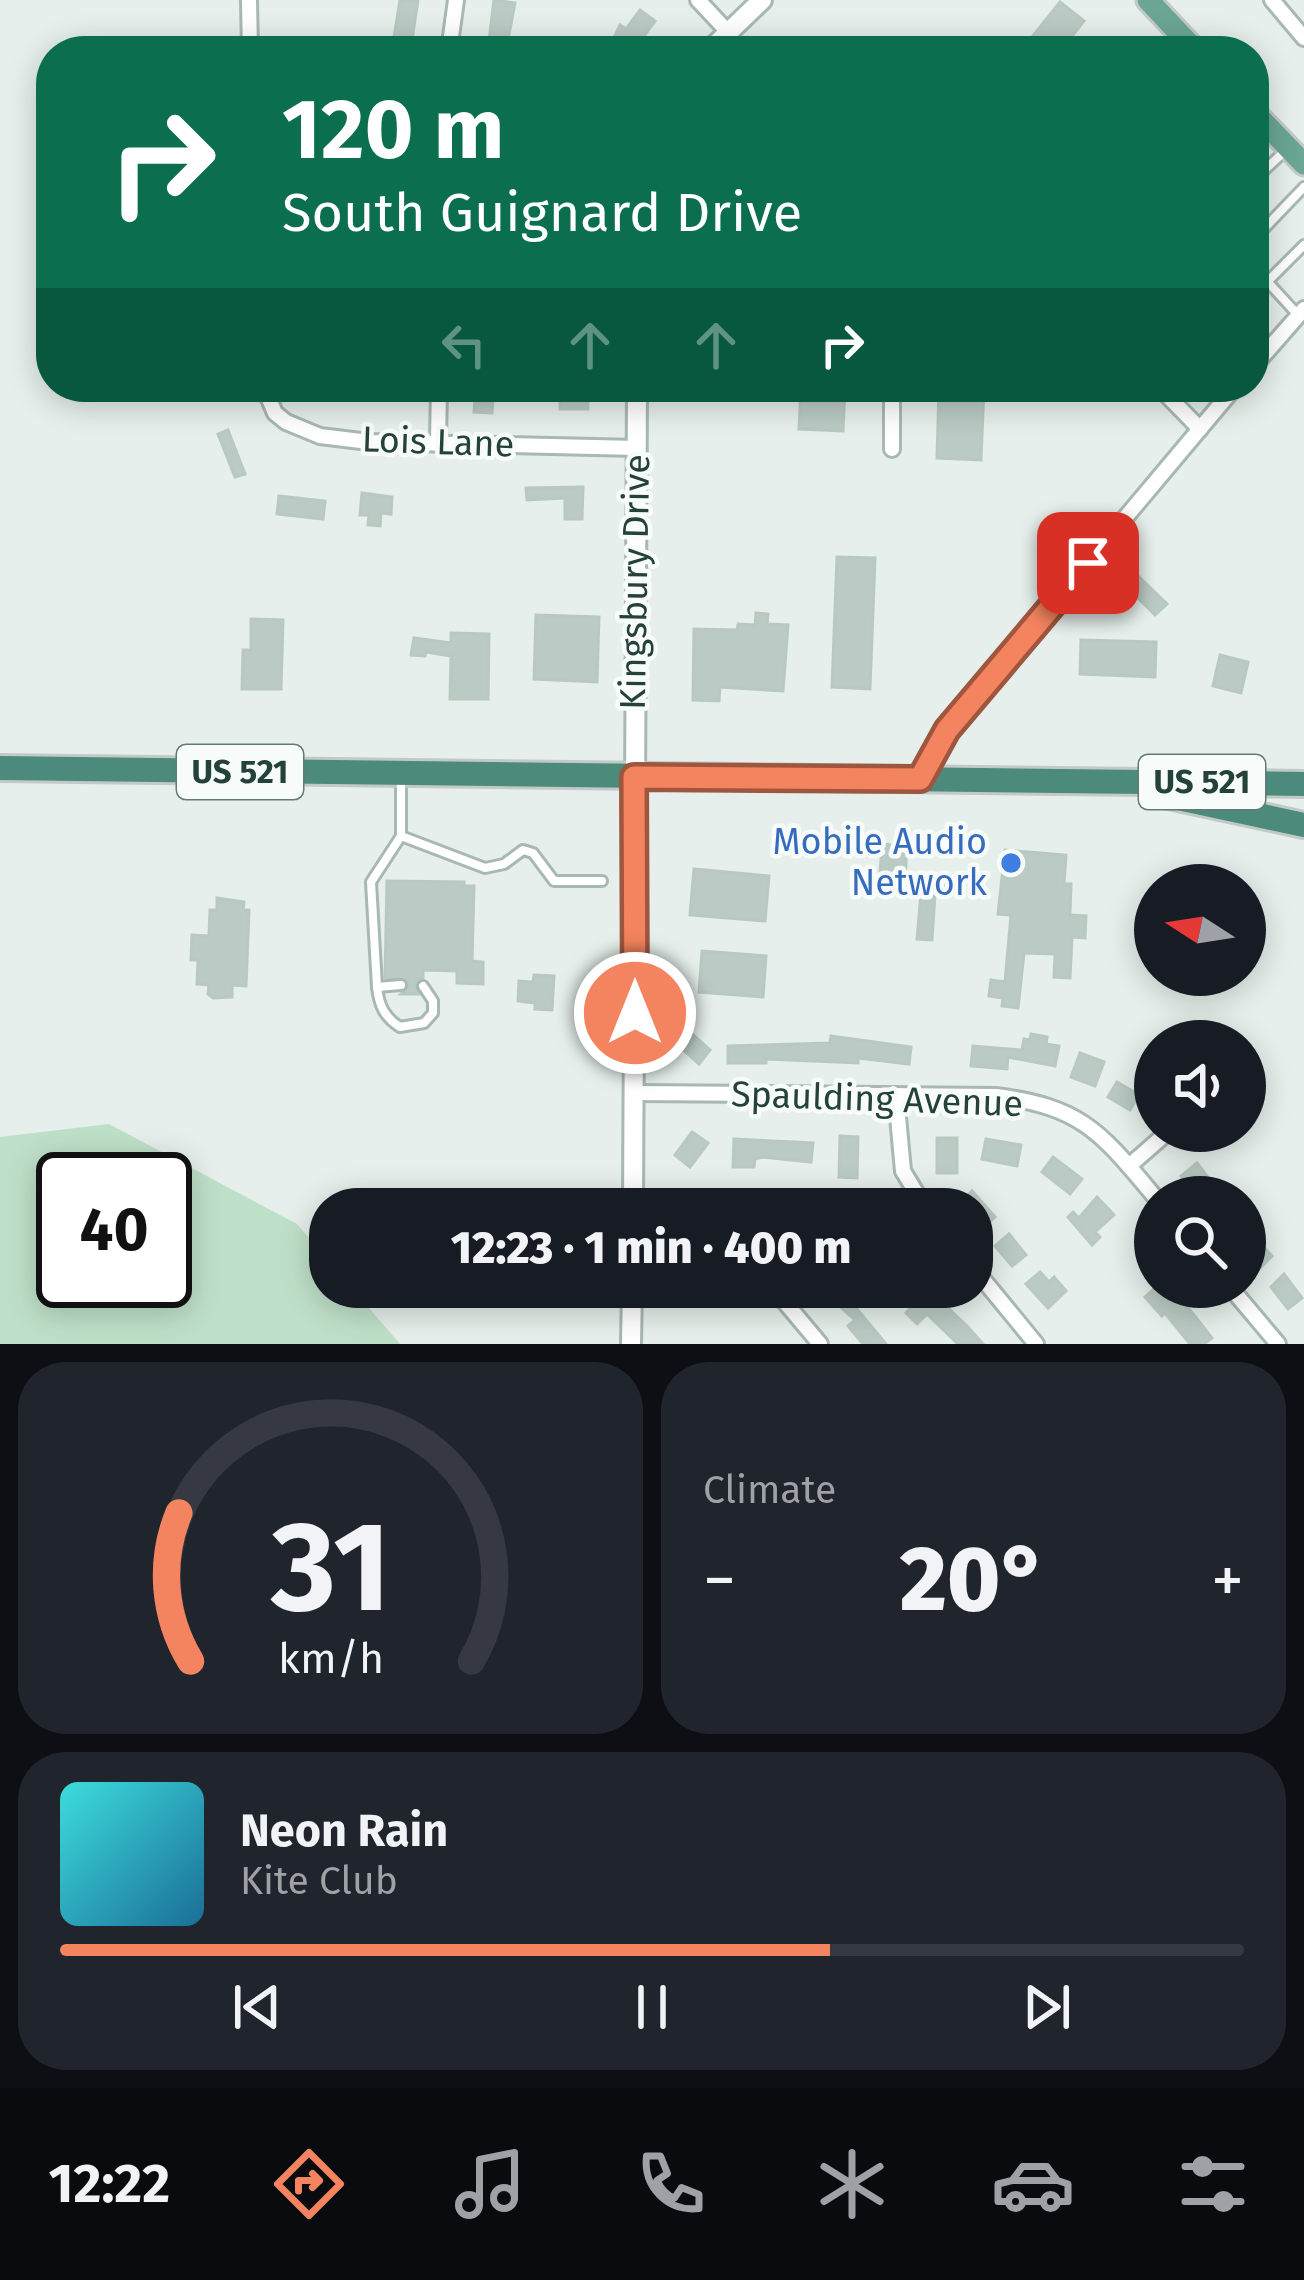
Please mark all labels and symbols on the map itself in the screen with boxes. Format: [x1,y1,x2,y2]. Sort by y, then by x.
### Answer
street label: Lois Lane [361,417,515,467]
street label: Kingsbury Drive [611,454,659,710]
pin [1037,512,1139,614]
road number: US 521 [177,745,303,799]
road number: US 521 [1139,755,1265,809]
place label: Mobile Audio Network [773,820,988,905]
marker: Mobile Audio Network [998,850,1024,876]
north arrow [1134,864,1266,996]
position arrow [572,950,698,1076]
street label: Spaulding Avenue [730,1072,1024,1126]
speed limit sign: 40 [36,1152,192,1308]

